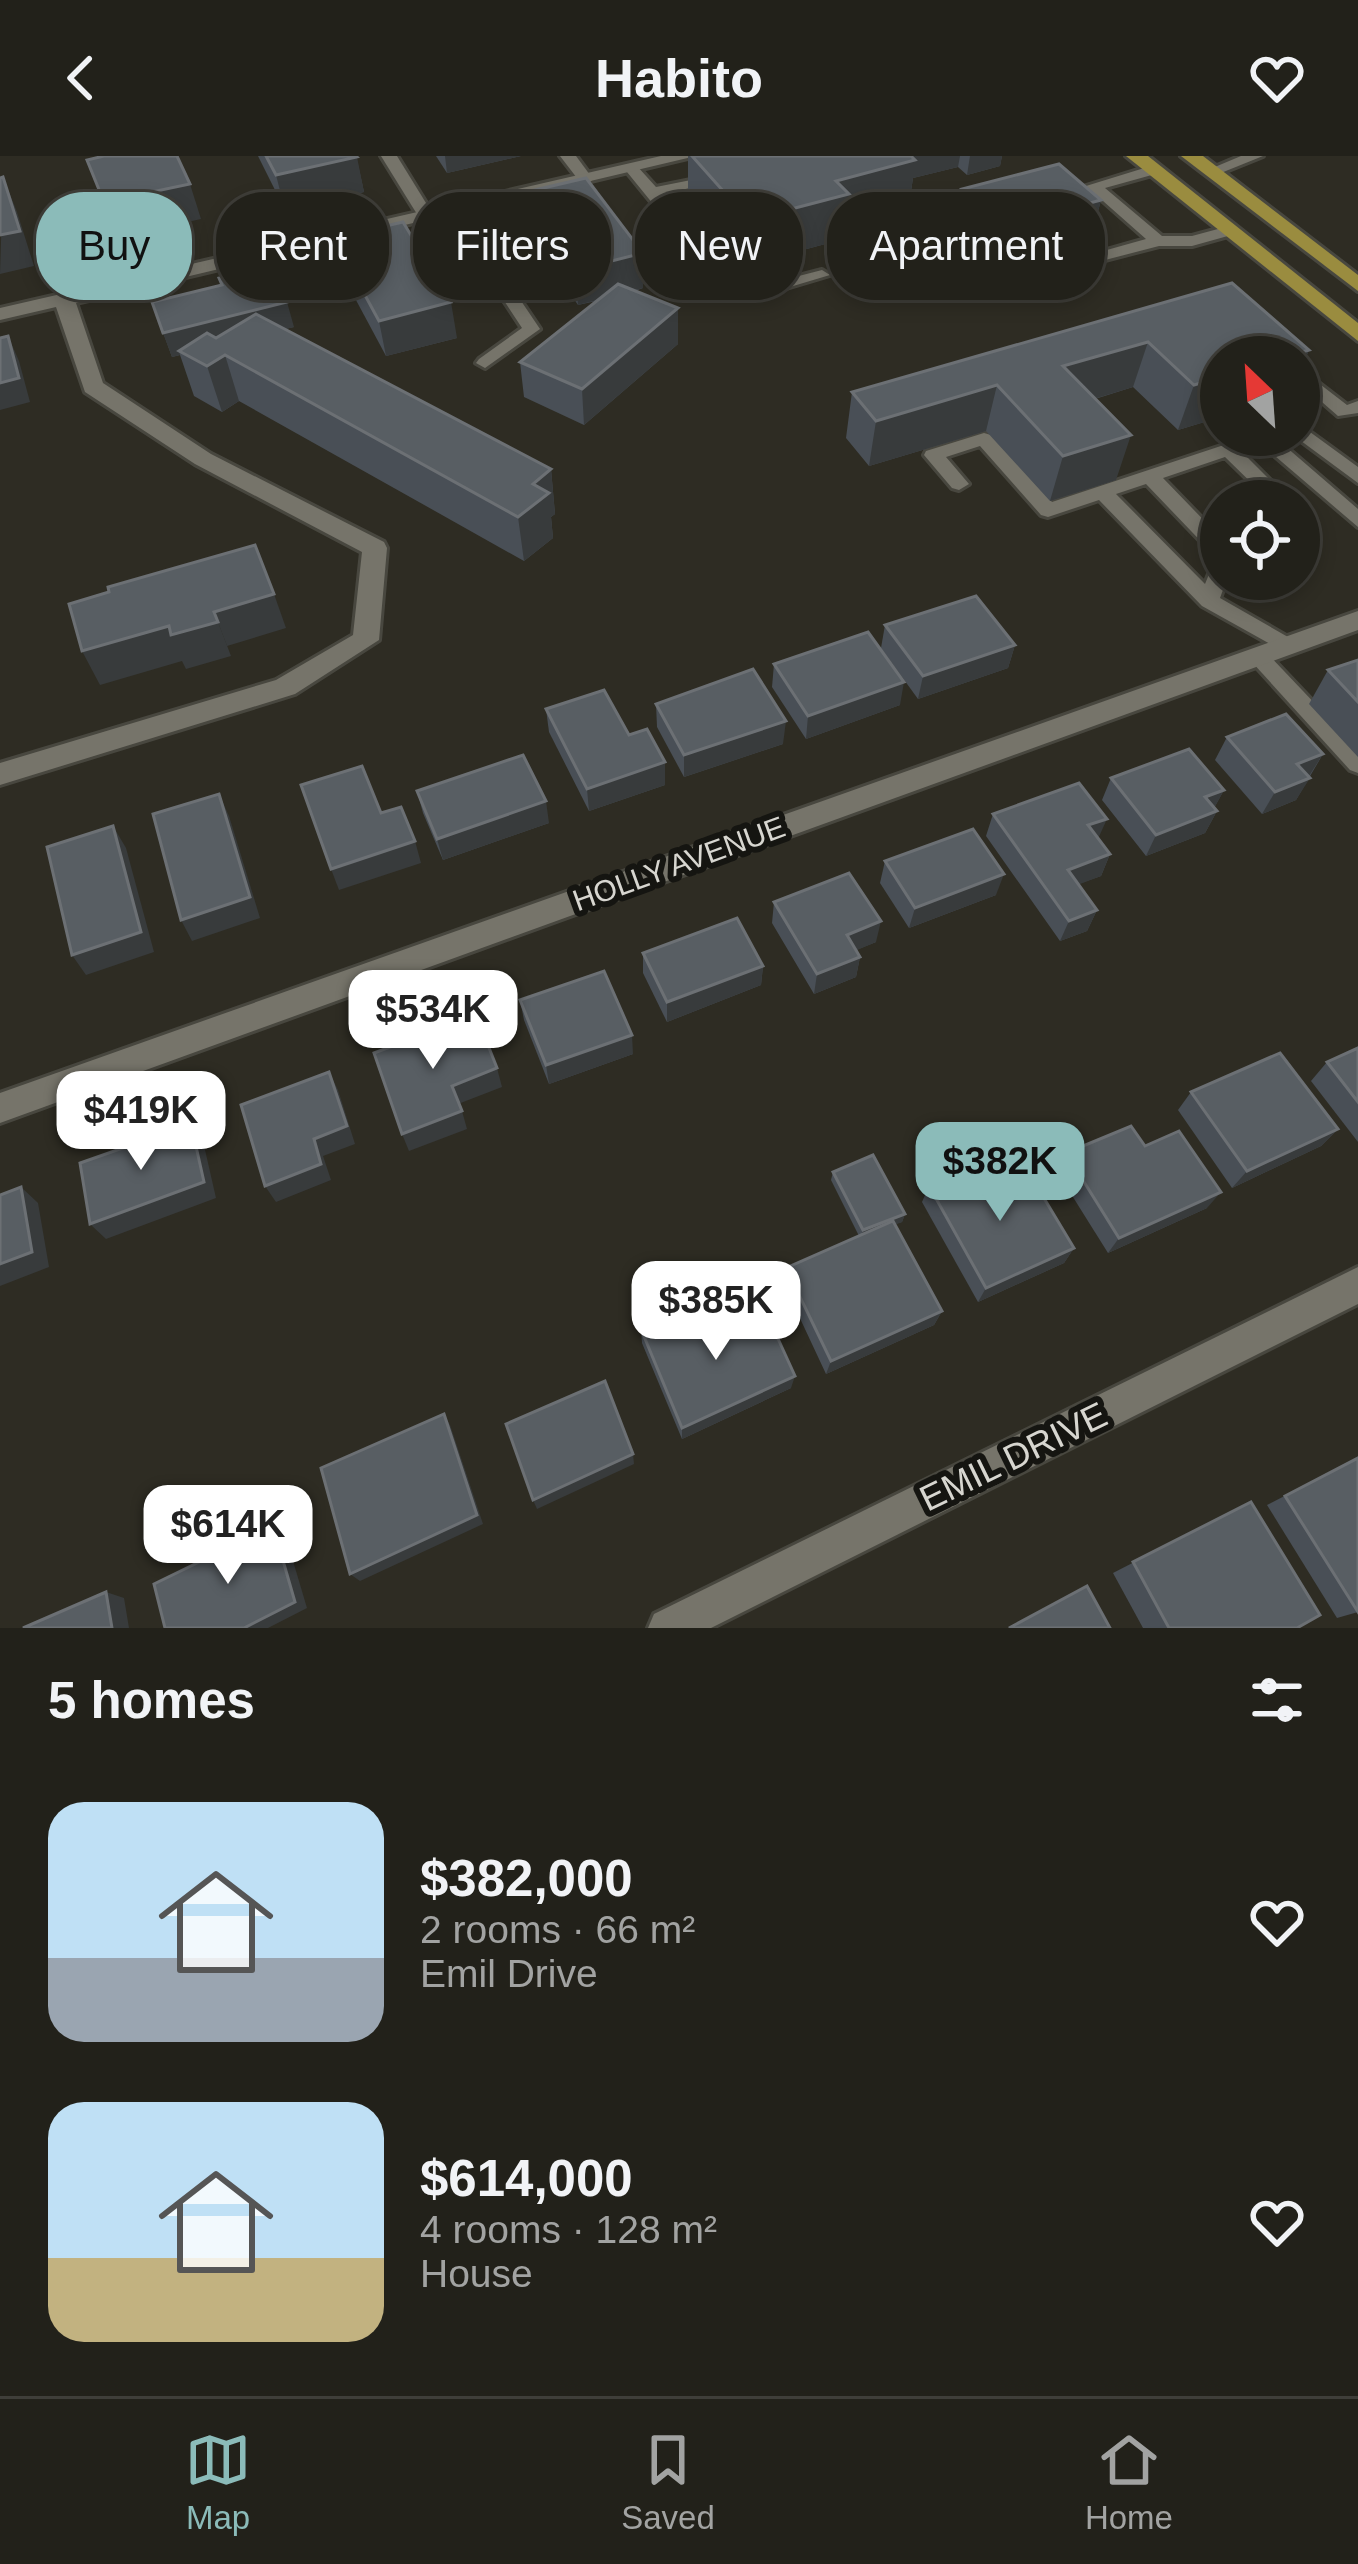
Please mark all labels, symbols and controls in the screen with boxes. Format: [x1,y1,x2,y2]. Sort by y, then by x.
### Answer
icon: back [48,45,114,111]
icon: heart [1244,45,1310,111]
text: Habito [595,48,763,108]
chip: Buy [36,192,192,300]
chip: Rent [216,192,389,300]
chip: Filters [413,192,611,300]
chip: New [635,192,803,300]
chip: Apartment [827,192,1105,300]
north arrow [1200,336,1320,456]
map controls [1200,336,1320,600]
button: locate [1200,480,1320,600]
street label: HOLLY AVENUE [568,810,789,917]
pin: $534K [349,970,517,1072]
text: $534K [376,987,490,1030]
pin: $419K [57,1071,225,1173]
text: $419K [84,1088,198,1131]
pin: $382K [916,1122,1084,1224]
text: $382K [943,1139,1057,1182]
pin: $385K [632,1261,800,1363]
text: $385K [659,1278,773,1321]
street label: EMIL DRIVE [913,1394,1113,1519]
pin: $614K [144,1485,312,1587]
text: $614K [171,1502,285,1545]
icon: filters [1244,1667,1310,1733]
text: 5 homes [48,1672,255,1729]
icon: home [144,1850,288,1994]
text: $382,000 [420,1850,633,1907]
icon: heart [1244,1889,1310,1955]
text: 2 rooms · 66 m² [420,1908,695,1951]
text: Emil Drive [420,1952,598,1995]
icon: home [144,2150,288,2294]
text: $614,000 [420,2150,633,2207]
icon: heart [1244,2189,1310,2255]
text: 4 rooms · 128 m² [420,2208,717,2251]
text: House [420,2252,533,2295]
tab: Map [185,2427,251,2537]
tab: Saved [621,2427,715,2537]
tab: Home [1085,2427,1173,2537]

